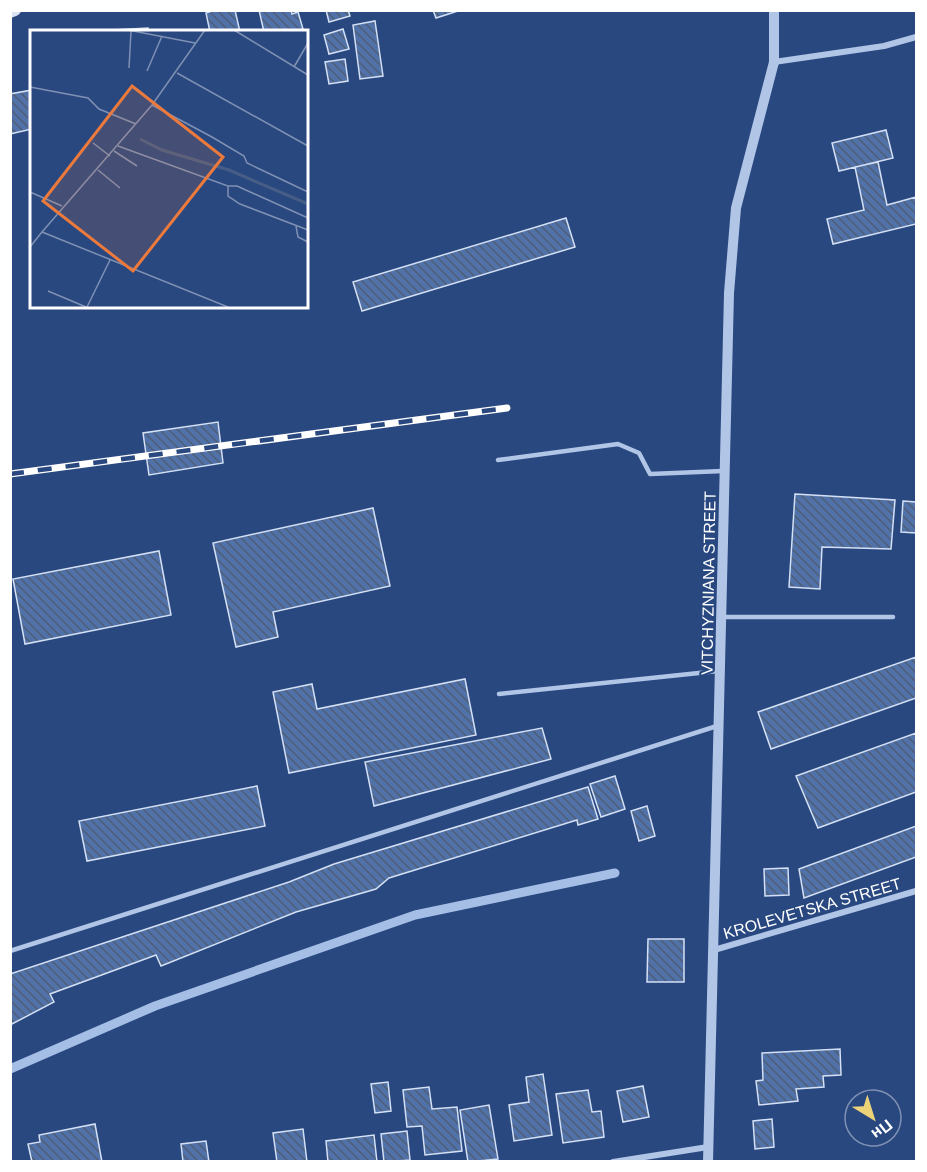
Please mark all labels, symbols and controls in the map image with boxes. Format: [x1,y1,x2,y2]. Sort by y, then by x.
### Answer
inset map [30,30,308,308]
street label: VITCHYZNIANA STREET [698,491,719,675]
street label: KROLEVETSKA STREET [721,875,903,942]
north arrow [843,1088,903,1148]
text: Пн [868,1116,896,1143]

